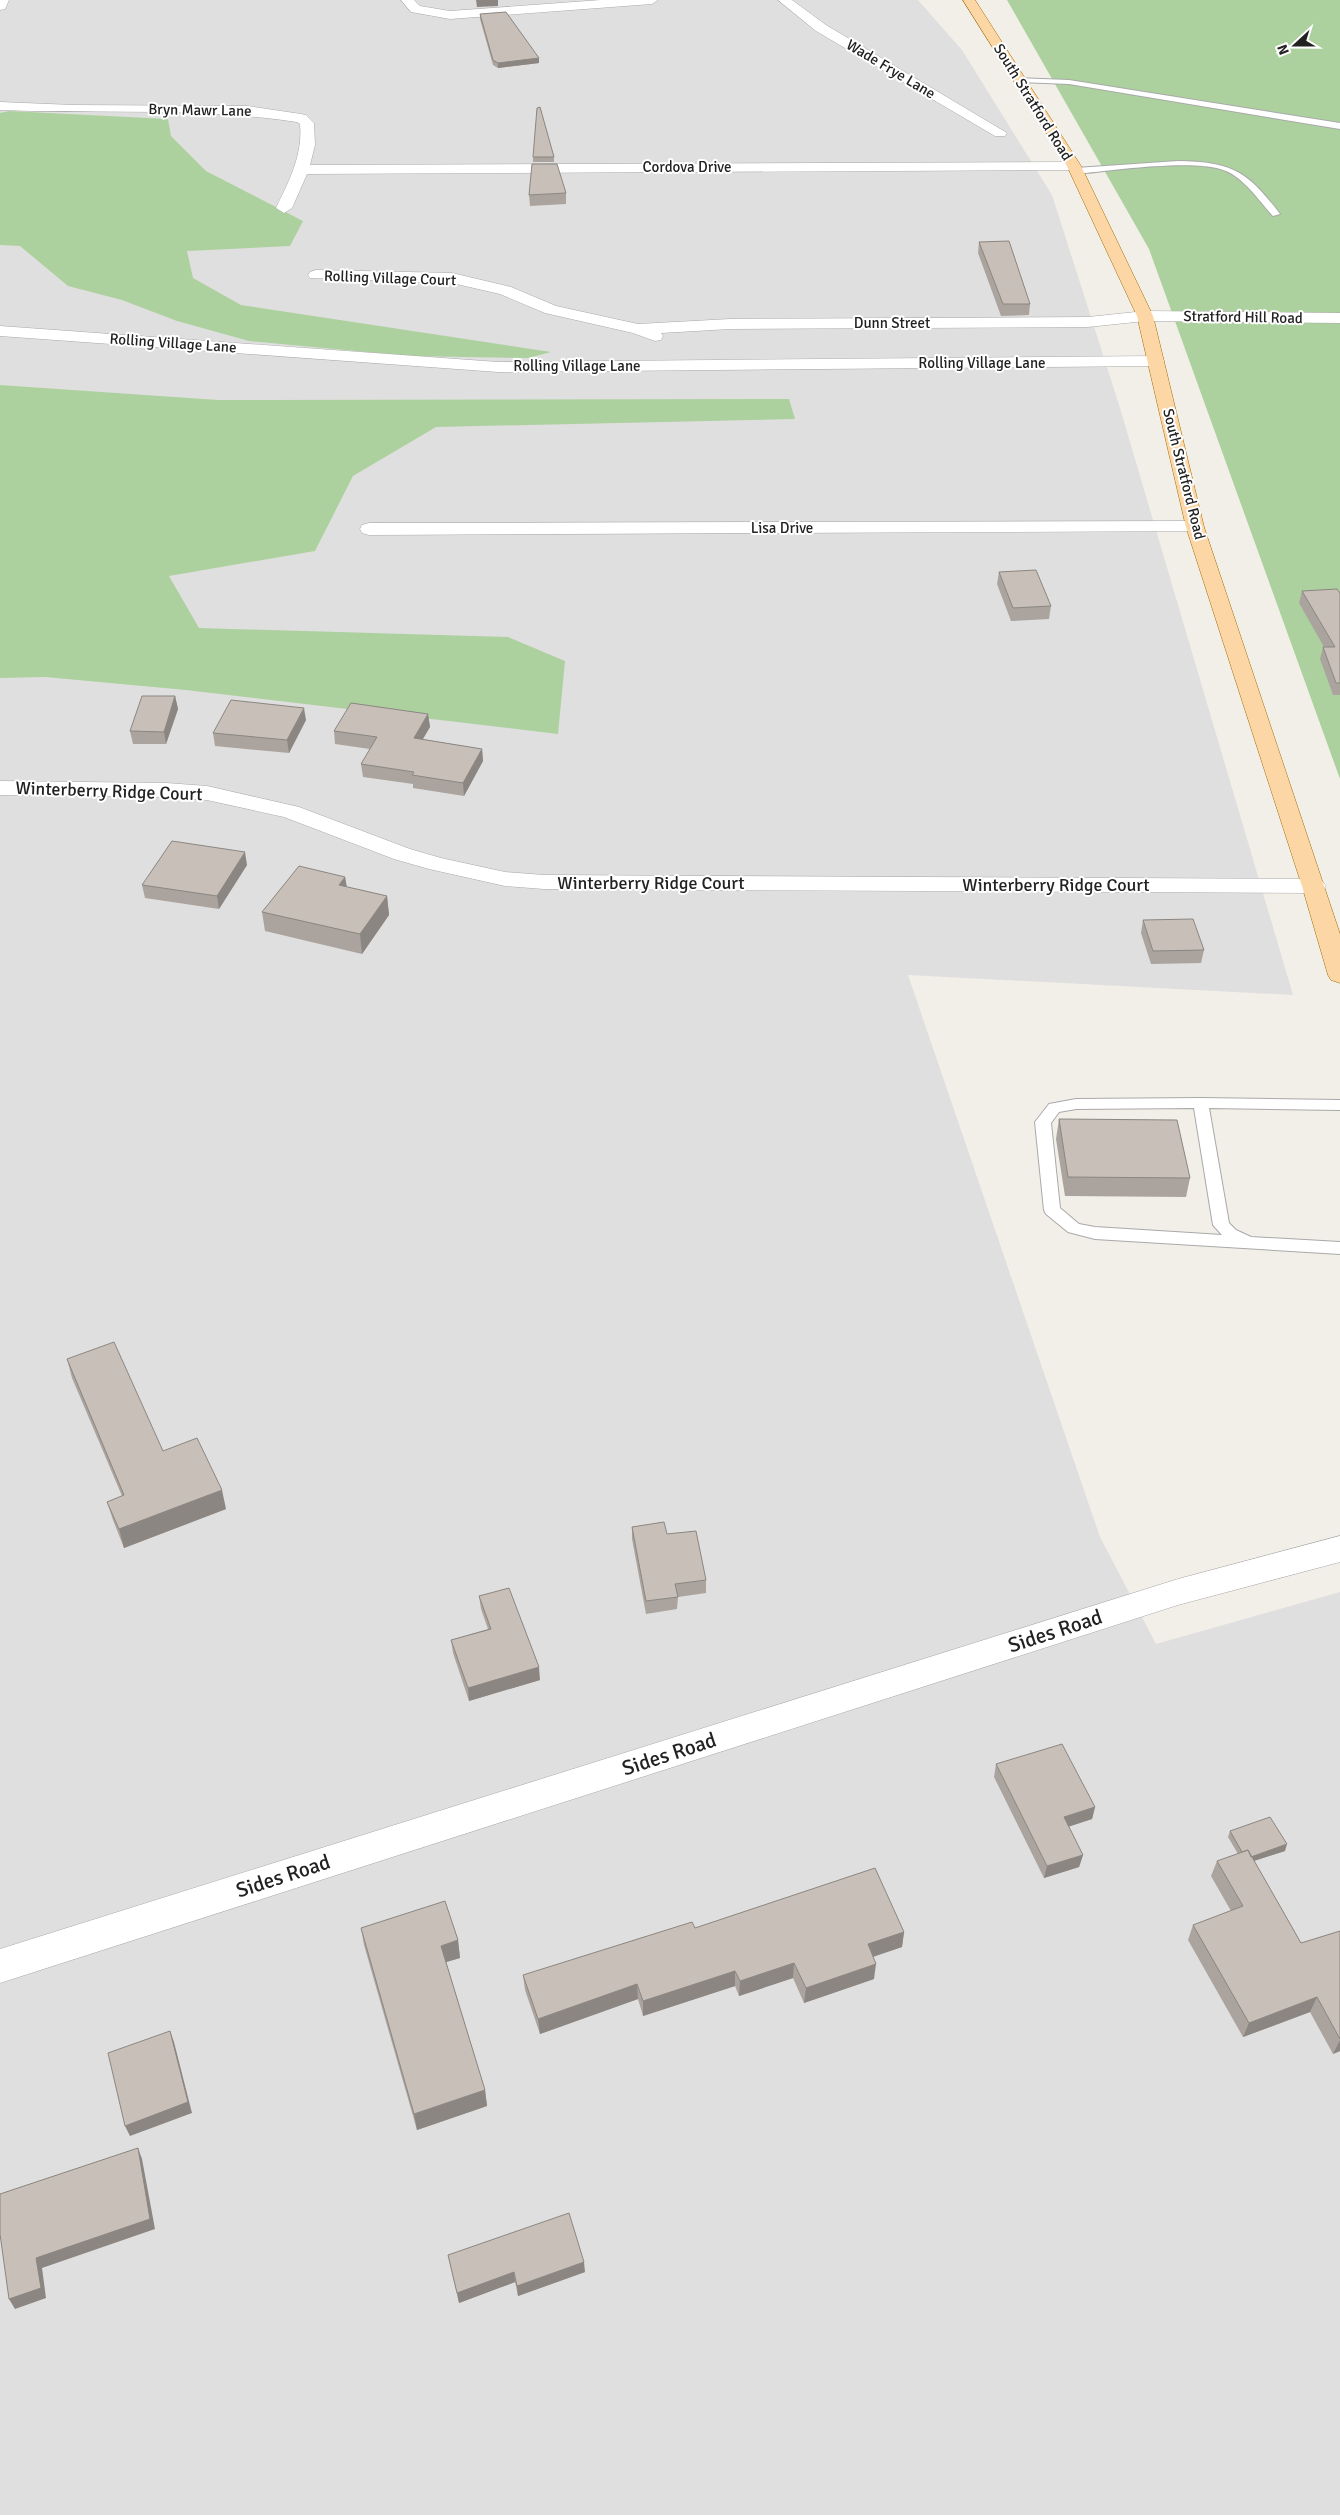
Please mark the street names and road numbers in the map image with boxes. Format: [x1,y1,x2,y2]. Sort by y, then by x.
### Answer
street label: Wade Frye Lane [843,35,939,103]
street label: South Stratford Road [990,40,1076,164]
street label: Bryn Mawr Lane [148,100,252,120]
street label: Cordova Drive [643,158,732,176]
street label: Rolling Village Court [324,267,456,289]
street label: Stratford Hill Road [1183,307,1303,327]
street label: Dunn Street [854,314,930,332]
street label: Rolling Village Lane [109,330,237,356]
street label: Rolling Village Lane [918,354,1046,372]
street label: Rolling Village Lane [513,357,641,375]
street label: South Stratford Road [1159,407,1209,541]
street label: Lisa Drive [751,519,813,537]
street label: Winterberry Ridge Court [15,777,203,805]
street label: Winterberry Ridge Court [557,872,745,894]
street label: Winterberry Ridge Court [962,874,1150,896]
street label: Sides Road [1004,1604,1106,1658]
street label: Sides Road [618,1727,720,1781]
street label: Sides Road [232,1849,334,1903]

